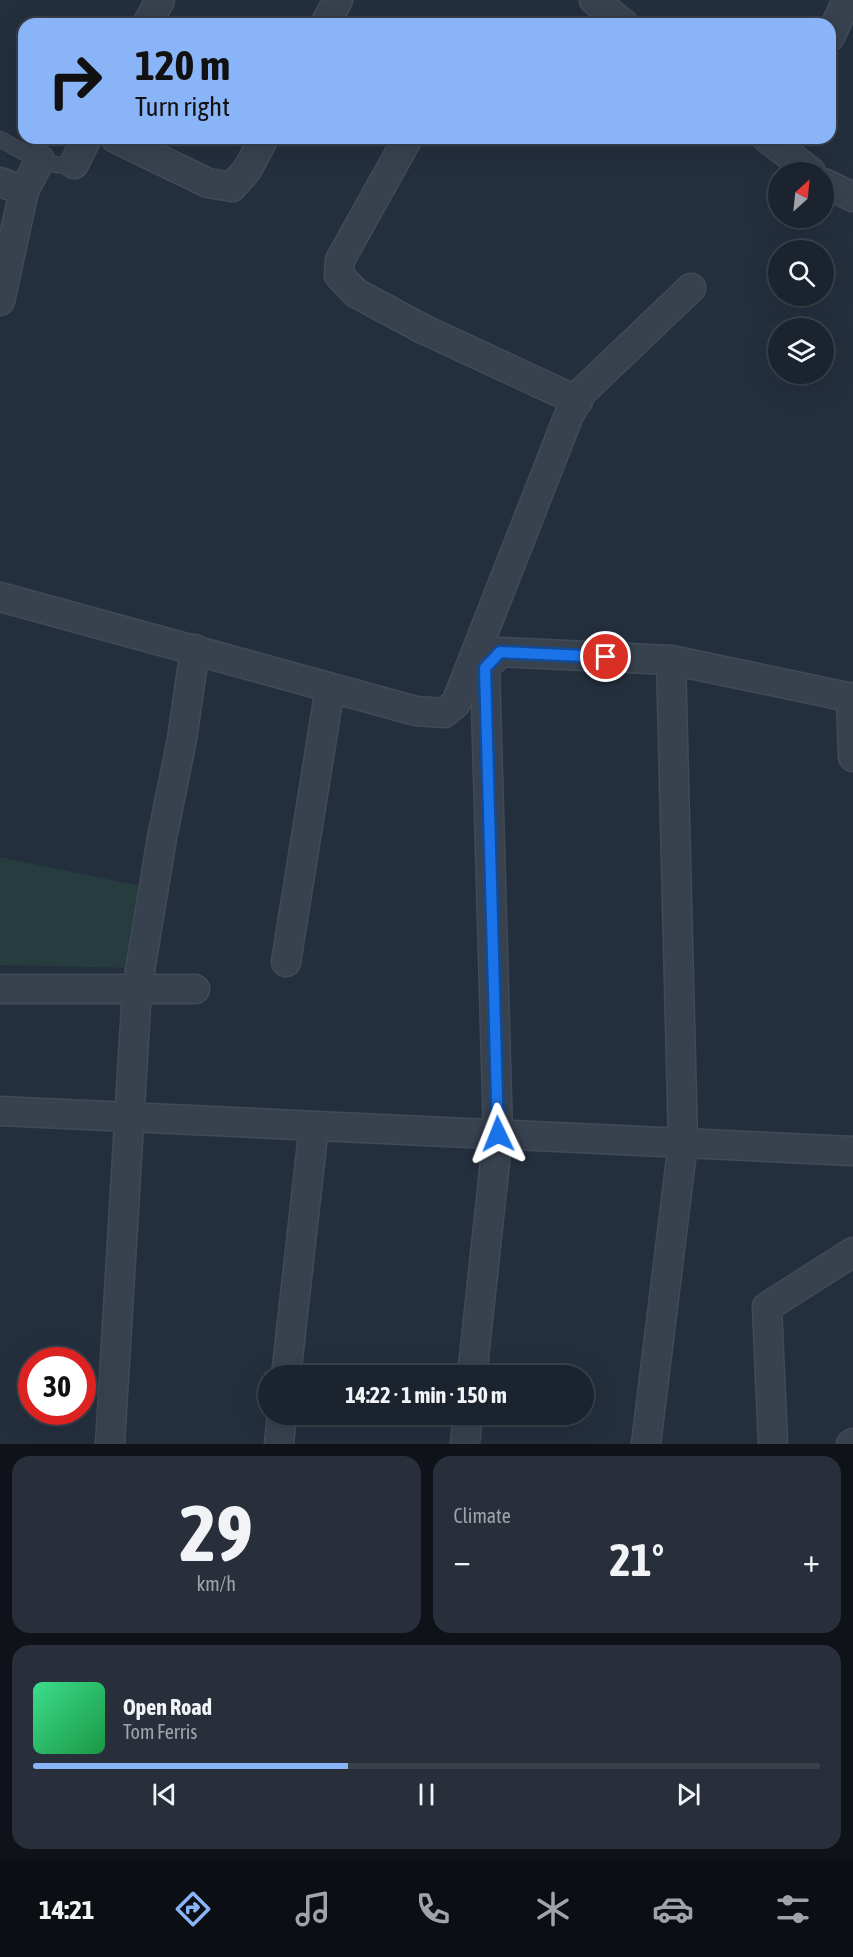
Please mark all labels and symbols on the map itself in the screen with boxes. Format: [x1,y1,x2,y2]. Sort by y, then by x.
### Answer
north arrow [768,162,834,228]
pin [580,631,631,682]
position arrow [466,1102,530,1166]
speed limit sign: 30 [18,1347,96,1425]

